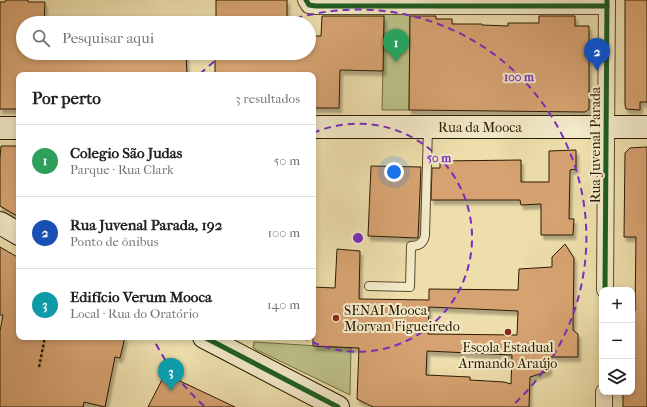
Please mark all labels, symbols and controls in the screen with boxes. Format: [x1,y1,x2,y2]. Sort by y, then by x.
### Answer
search box [16,16,316,60]
icon: search [30,27,52,49]
text: Pesquisar aqui [62,29,154,47]
pin: 1 [383,29,409,62]
pin: 2 [584,38,610,71]
text: 100 m [504,70,535,84]
street label: Rua Juvenal Parada [587,86,604,203]
text: Por perto [32,88,101,108]
text: 3 resultados [235,91,300,106]
street label: Rua da Mooca [438,119,522,136]
text: Colegio São Judas [70,144,182,162]
text: 50 m [427,151,452,165]
text: 1 [43,153,47,168]
text: 50 m [274,153,300,168]
text: Parque · Rua Clark [70,162,174,177]
your location [384,162,404,182]
text: Rua Juvenal Parada, 192 [70,216,222,234]
text: 2 [42,225,48,240]
text: 100 m [267,225,300,240]
centre of rings [351,231,365,245]
text: Ponto de ônibus [70,234,159,249]
map controls [599,287,635,395]
button: + [599,287,635,323]
text: Edifício Verum Mooca [70,288,212,306]
text: 3 [42,297,48,312]
text: 140 m [267,297,300,312]
place label: SENAI Mooca Morvan Figueiredo [344,302,460,335]
text: Local · Rua do Oratório [70,306,199,321]
marker: SENAI Mooca Morvan Figueiredo [331,313,341,323]
button: − [599,323,635,359]
marker: Escola Estadual Armando Araújo [503,327,513,337]
place label: Escola Estadual Armando Araújo [458,339,557,372]
pin: 3 [158,358,184,391]
button: layers [599,359,635,395]

